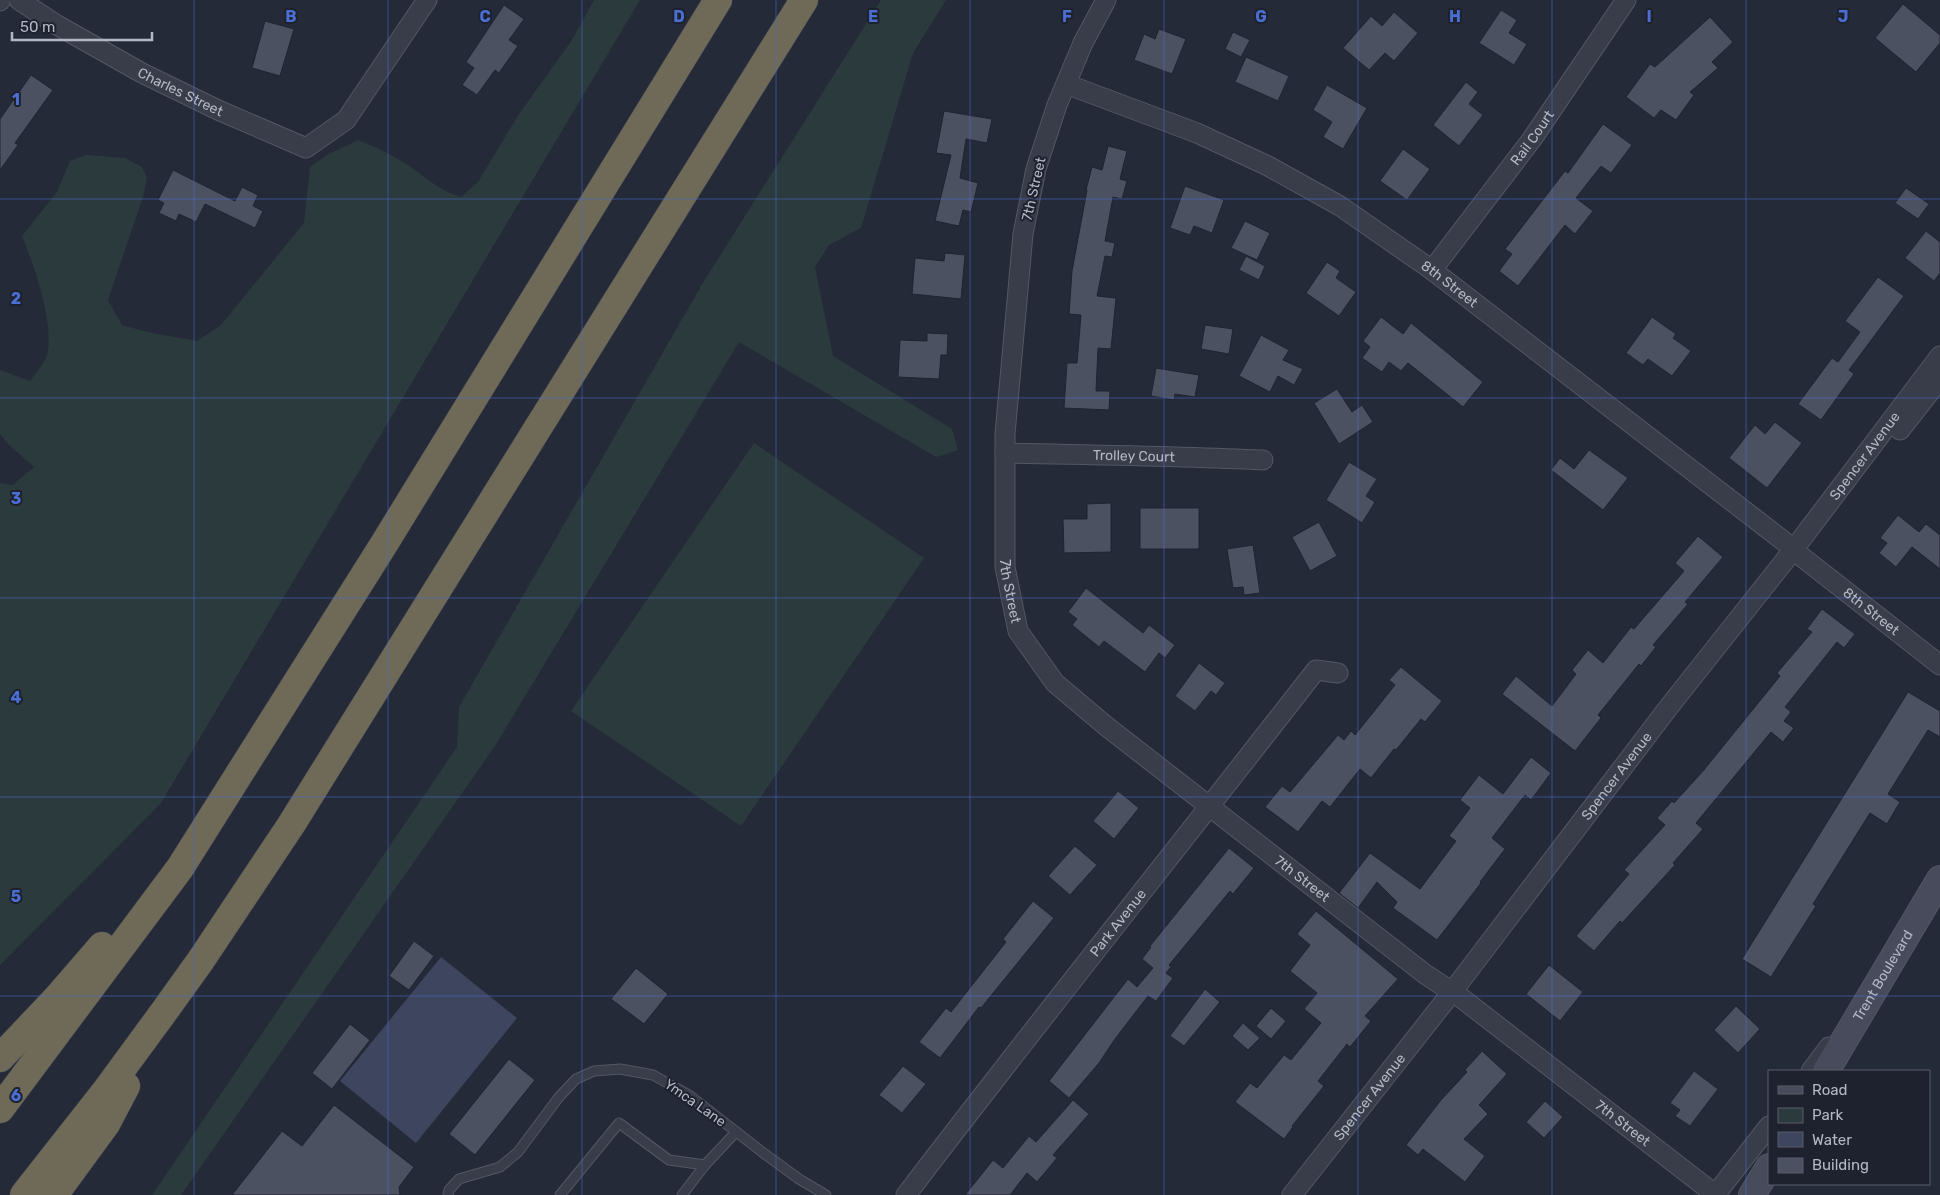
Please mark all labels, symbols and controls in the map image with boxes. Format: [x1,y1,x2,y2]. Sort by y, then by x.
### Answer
text: B [285,7,297,26]
text: C [479,7,491,26]
text: D [673,7,685,26]
text: E [868,7,878,26]
text: F [1062,7,1072,26]
text: G [1255,7,1267,26]
text: H [1449,7,1461,26]
text: I [1646,7,1652,26]
text: J [1838,7,1848,26]
scale bar [12,10,152,42]
text: 50 m [20,18,55,36]
street label: Charles Street [135,64,226,120]
text: 1 [12,90,20,109]
street label: Rail Court [1507,106,1558,169]
street label: 7th Street [1018,155,1050,223]
street label: 8th Street [1418,257,1482,311]
text: 2 [11,289,21,308]
street label: Spencer Avenue [1826,408,1903,503]
street label: Trolley Court [1093,446,1176,465]
text: 3 [11,489,21,508]
street label: 7th Street [997,559,1025,625]
street label: 8th Street [1840,584,1903,639]
text: 4 [11,688,22,707]
street label: Spencer Avenue [1577,728,1655,823]
street label: 7th Street [1271,852,1334,906]
street label: Park Avenue [1086,885,1150,960]
text: 5 [11,887,21,906]
street label: Trent Boulevard [1849,927,1916,1024]
street label: Spencer Avenue [1330,1050,1409,1144]
legend [1768,1070,1930,1185]
street label: Ymca Lane [661,1076,729,1131]
text: Road [1812,1081,1848,1099]
text: 6 [11,1086,21,1105]
street label: 7th Street [1592,1096,1654,1150]
text: Park [1812,1106,1843,1124]
text: Water [1812,1131,1852,1149]
text: Building [1812,1156,1869,1174]

